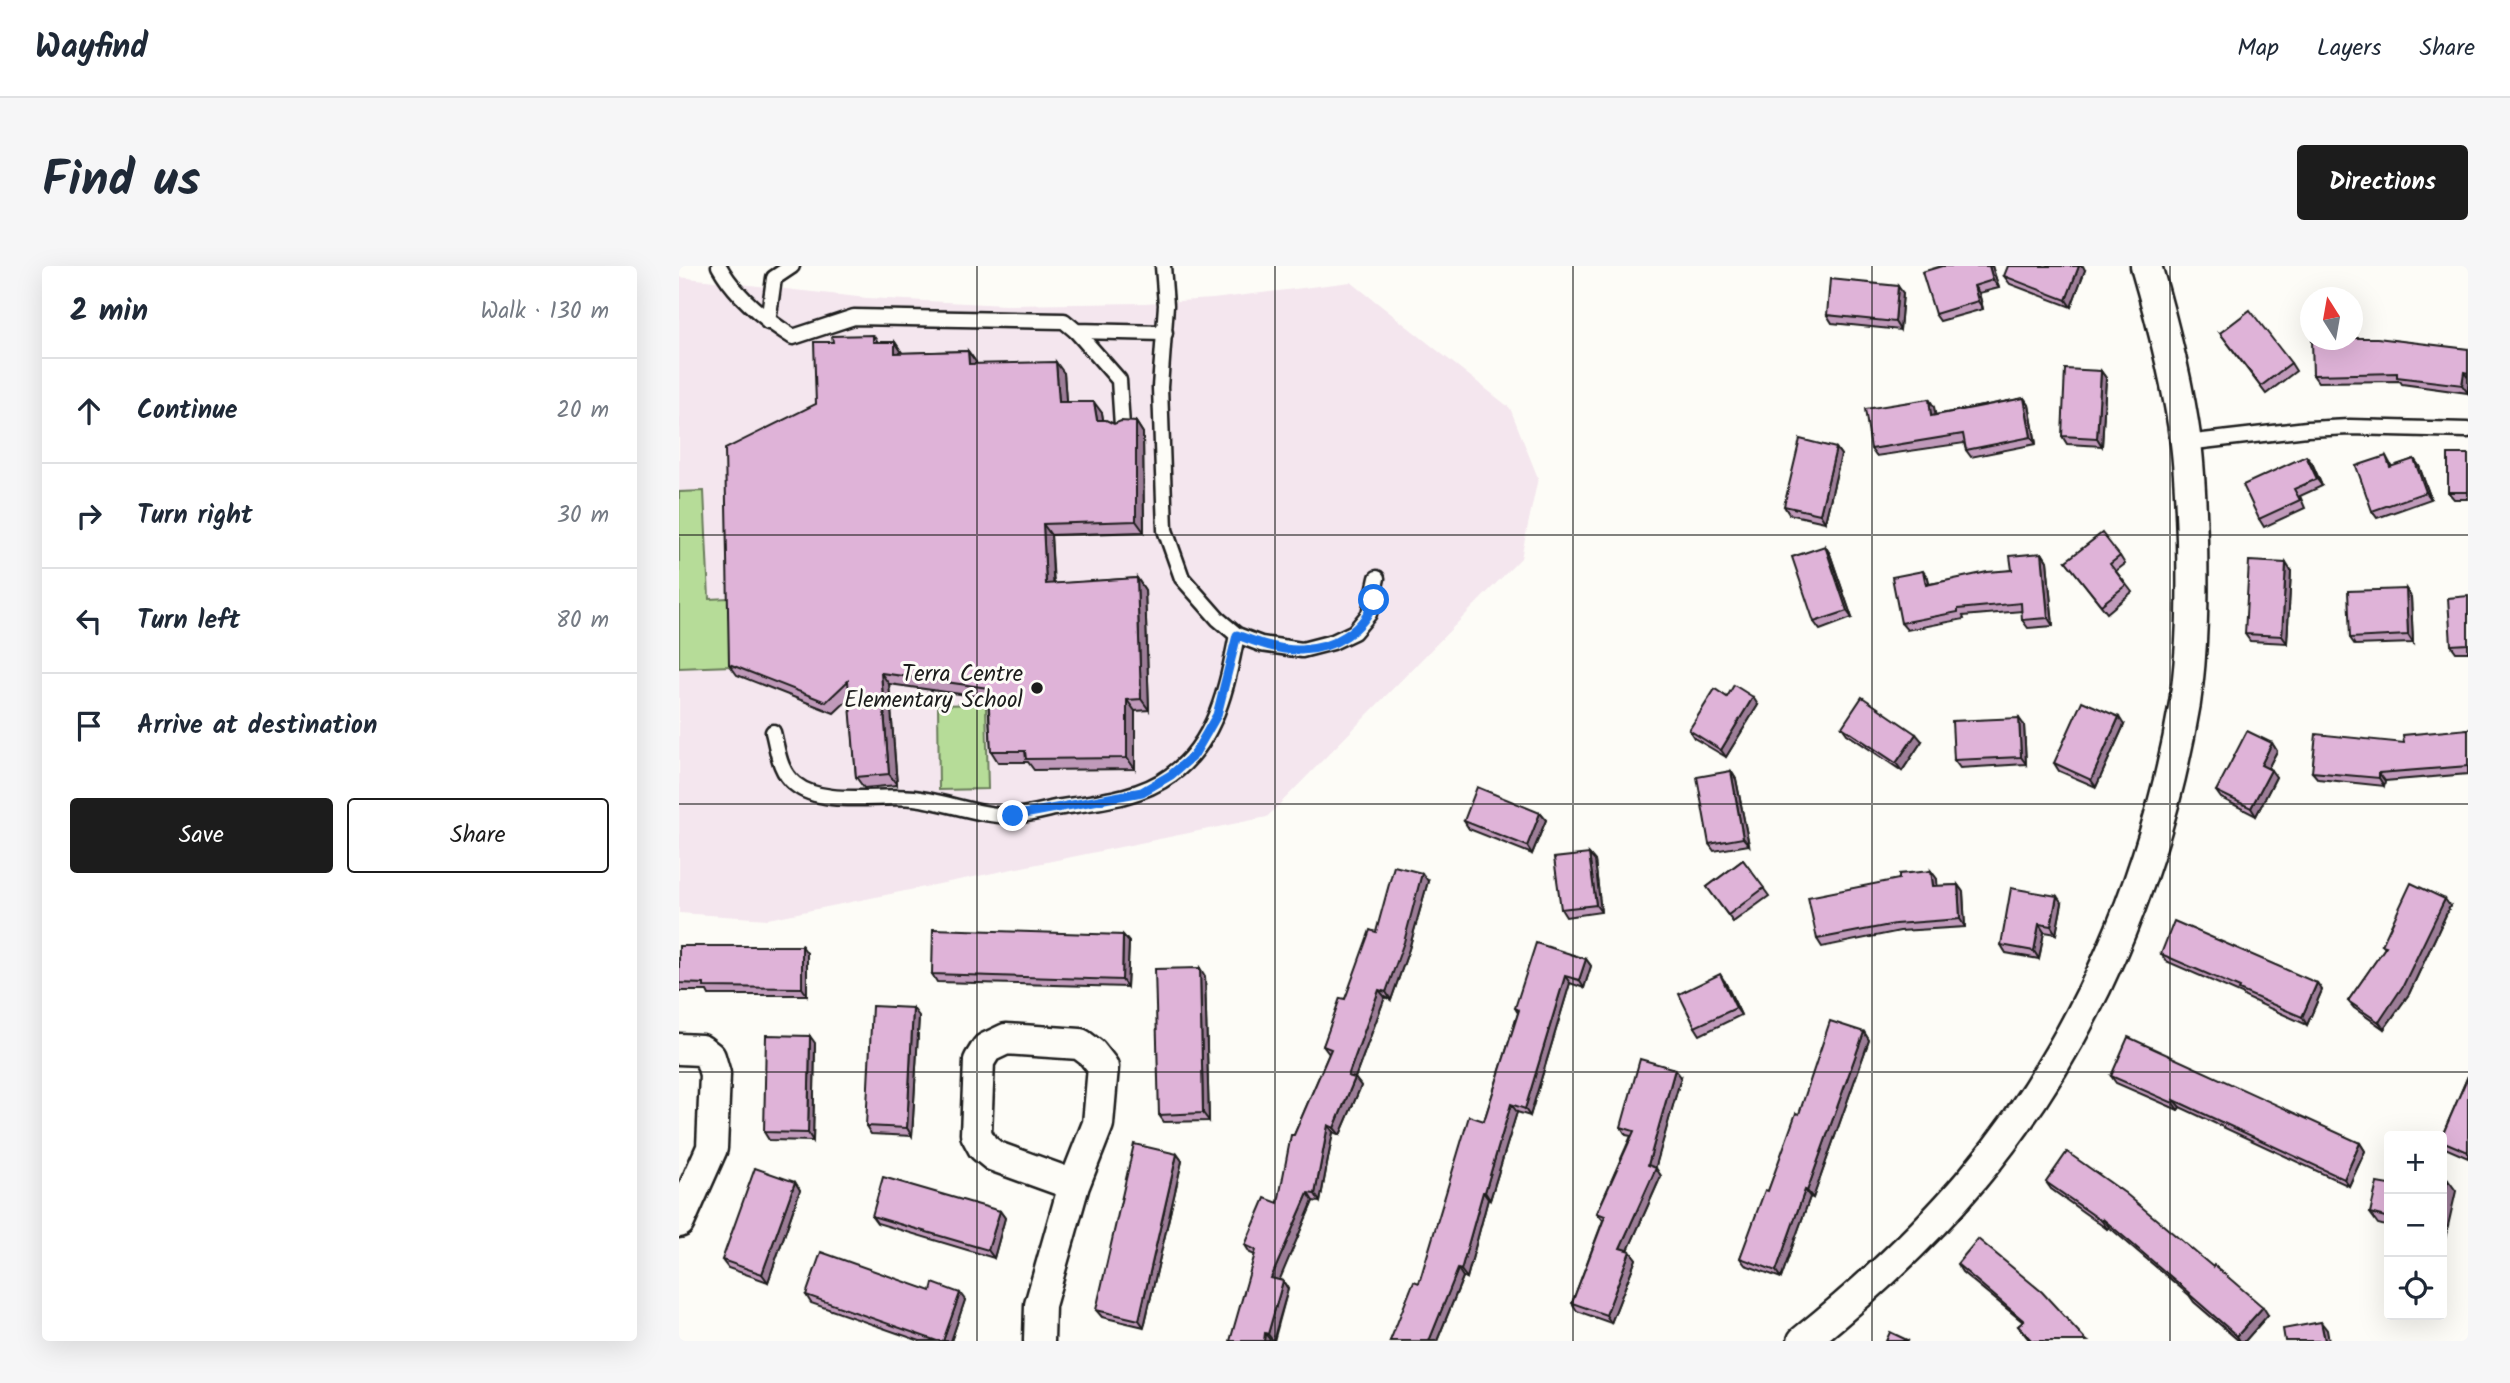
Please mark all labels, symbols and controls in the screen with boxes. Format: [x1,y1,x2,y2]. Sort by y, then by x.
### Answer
text: Wayfind [35,22,148,75]
text: Map [2237,29,2279,68]
text: Layers [2317,29,2381,68]
text: Share [2419,29,2475,68]
text: Find us [42,143,200,221]
button: Directions [2297,145,2468,220]
north arrow [2300,287,2363,350]
text: 2 min [70,288,148,336]
text: Walk · 130 m [481,294,609,330]
text: Continue [137,390,238,432]
icon: ahead [70,392,108,430]
text: 20 m [557,393,609,429]
text: Turn right [137,495,253,537]
icon: right [70,497,108,535]
text: 30 m [557,498,609,534]
route start [1358,584,1389,615]
text: Turn left [137,600,240,642]
icon: left [70,602,108,640]
text: 80 m [556,603,609,639]
place label: Terra Centre Elementary School [844,657,1023,719]
marker: Terra Centre Elementary School [1029,680,1045,696]
text: Arrive at destination [137,705,377,747]
icon: arrive [70,707,108,745]
button: Save [70,798,333,873]
button: Share [347,798,609,873]
route end [997,800,1028,831]
map controls [2384,1131,2447,1320]
button: + [2384,1131,2447,1194]
button: − [2384,1194,2447,1257]
button: locate [2384,1257,2447,1320]

